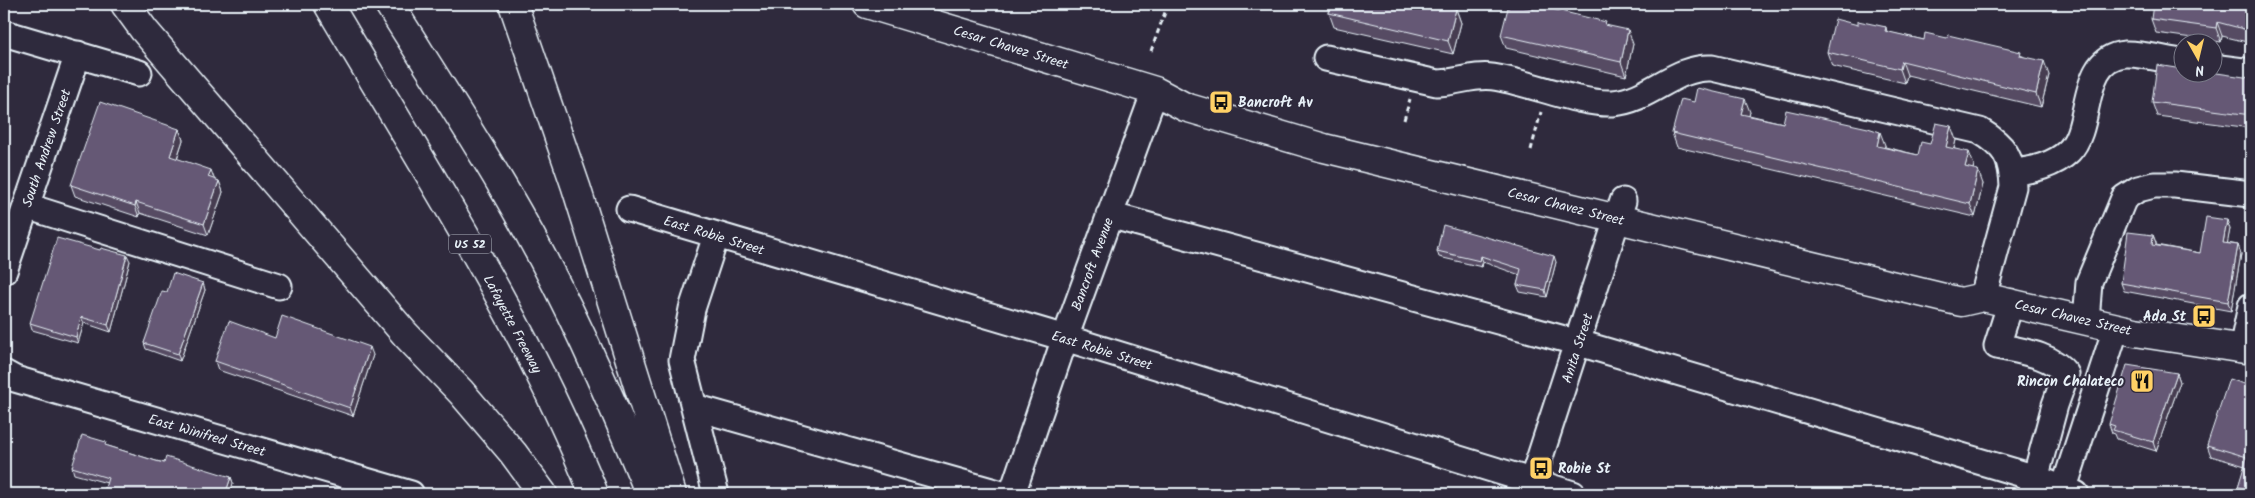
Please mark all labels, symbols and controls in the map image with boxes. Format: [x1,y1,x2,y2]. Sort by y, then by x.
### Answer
street label: Cesar Chavez Street [950,20,1072,76]
north arrow [2172,32,2222,82]
text: N [2194,58,2206,81]
street label: South Andrew Street [16,86,78,210]
bus stop icon: Bancroft Av [1208,89,1234,115]
place label: Bancroft Av [1238,92,1314,114]
street label: Cesar Chavez Street [1505,182,1627,232]
street label: East Robie Street [661,210,767,262]
street label: Bancroft Avenue [1066,214,1120,314]
road number: US 52 [449,234,491,253]
street label: Lafayette Freeway [477,271,548,378]
street label: Cesar Chavez Street [2012,294,2134,342]
bus stop icon: Ada St [2191,303,2217,329]
place label: Ada St [2143,306,2187,328]
street label: Anita Street [1556,310,1600,386]
street label: East Robie Street [1049,325,1155,377]
restaurant icon: Rincon Chalateco [2129,368,2155,394]
place label: Rincon Chalateco [2017,371,2125,393]
street label: East Winifred Street [145,409,269,463]
bus stop icon: Robie St [1528,455,1554,481]
place label: Robie St [1558,458,1611,480]

